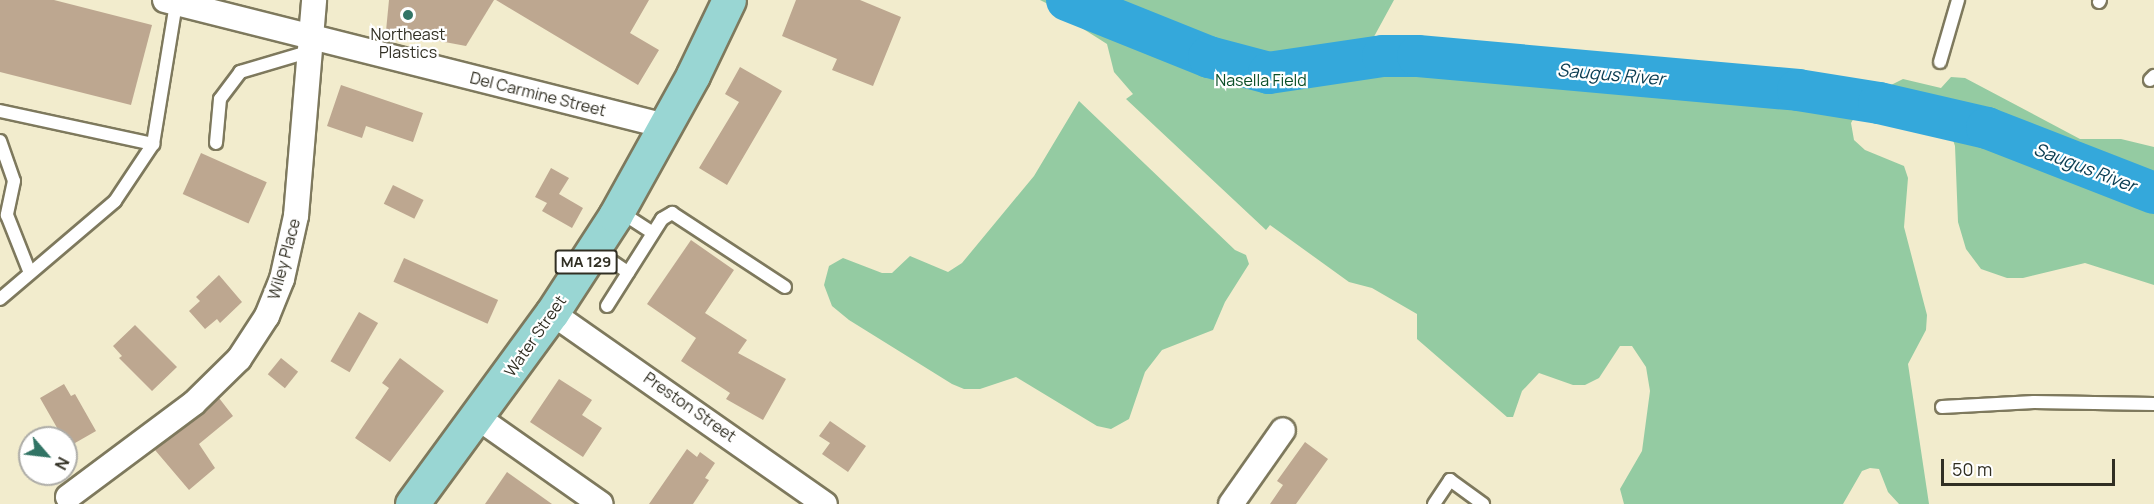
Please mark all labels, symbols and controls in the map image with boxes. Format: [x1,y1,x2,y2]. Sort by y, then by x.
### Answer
marker: Northeast Plastics [401,8,415,22]
place label: Northeast Plastics [371,24,445,62]
water label: Saugus River [1556,59,1666,89]
street label: Del Carmine Street [468,68,608,120]
park label: Nasella Field [1215,70,1307,90]
water label: Saugus River [2031,138,2139,196]
street label: Wiley Place [264,216,304,302]
road number: MA 129 [554,250,618,274]
street label: Water Street [500,292,570,380]
street label: Preston Street [640,368,740,446]
north arrow [18,426,78,486]
scale bar [1944,447,2118,485]
text: N [50,453,75,474]
text: 50 m [1952,457,1992,481]

